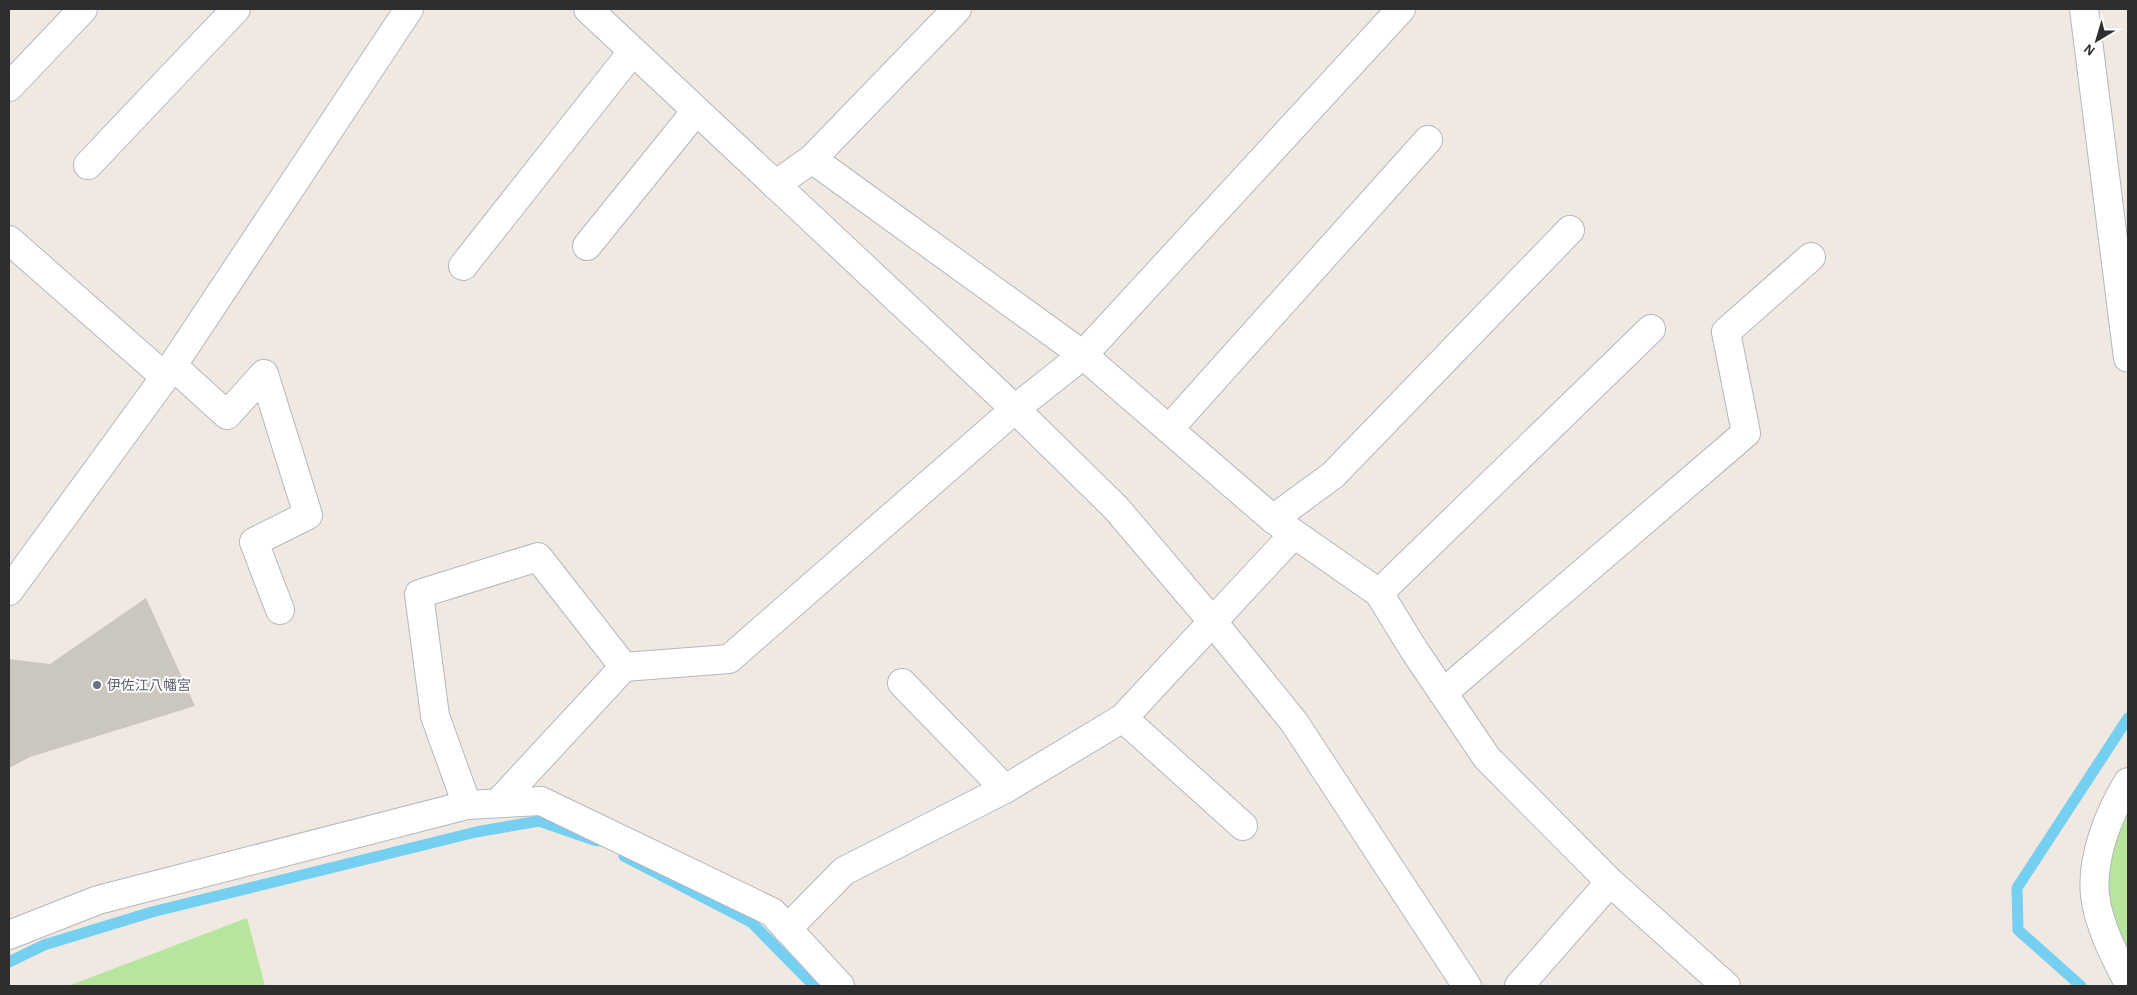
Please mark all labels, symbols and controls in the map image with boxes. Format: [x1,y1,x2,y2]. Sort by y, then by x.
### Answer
north arrow [2072,15,2122,65]
text: N [2081,41,2098,58]
place label: 伊佐江八幡宮 [107,678,191,693]
marker: 伊佐江八幡宮 [91,679,103,691]

